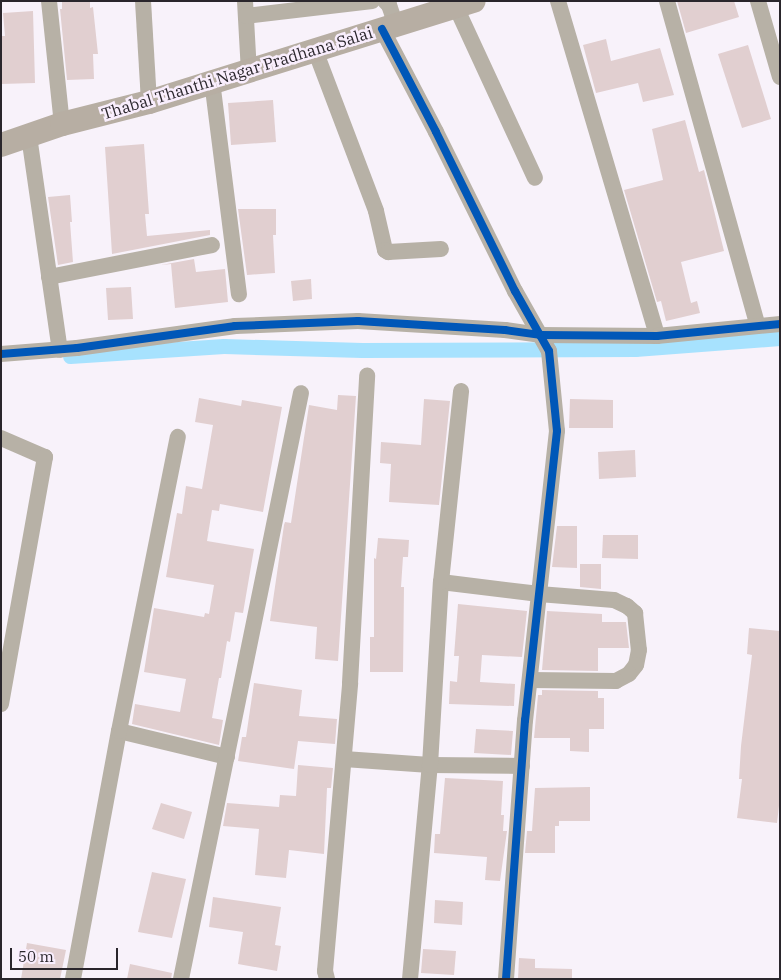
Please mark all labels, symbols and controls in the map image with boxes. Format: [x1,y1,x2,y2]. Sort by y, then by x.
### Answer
street label: Thabal Thanthi Nagar Pradhana Salai [99,23,375,123]
scale bar [12,938,120,970]
text: 50 m [18,947,54,966]

